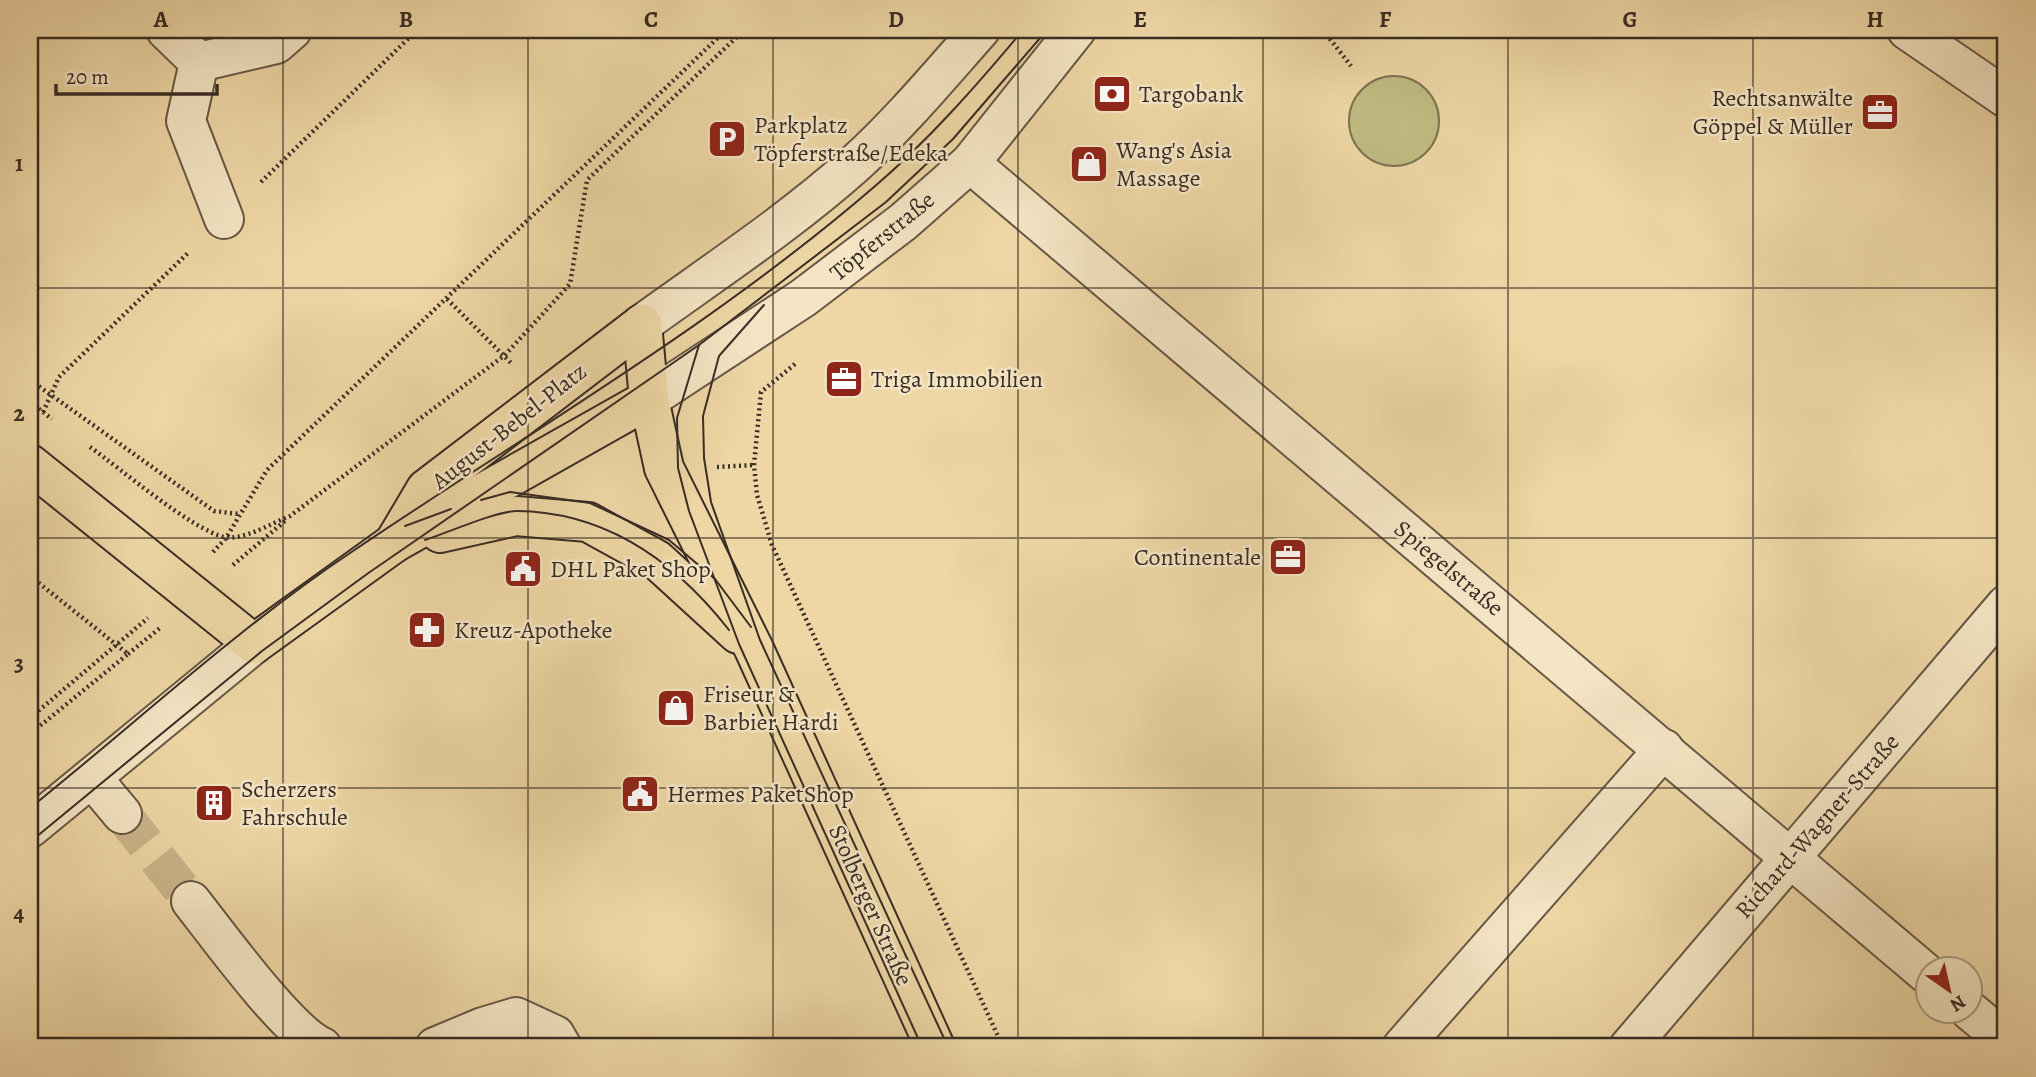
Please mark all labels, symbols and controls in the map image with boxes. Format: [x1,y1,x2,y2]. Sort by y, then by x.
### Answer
text: A [153,4,169,35]
text: B [399,4,413,35]
text: C [644,4,658,35]
text: D [888,4,904,35]
text: E [1133,4,1147,35]
text: F [1379,4,1392,35]
text: G [1622,4,1638,35]
text: H [1866,4,1884,35]
scale bar [56,52,217,96]
text: 20 m [66,63,109,91]
bank icon: Targobank [1091,73,1133,115]
place label: Targobank [1139,78,1244,110]
place label: Rechtsanwälte Göppel & Müller [1693,82,1853,142]
office icon: Rechtsanwälte Göppel & Müller [1859,91,1901,133]
place label: Parkplatz Töpferstraße/Edeka [754,109,949,169]
parking icon: Parkplatz Töpferstraße/Edeka [706,118,748,160]
place label: Wang's Asia Massage [1115,134,1233,194]
shop icon: Wang's Asia Massage [1068,143,1110,185]
text: 1 [15,148,23,179]
street label: Töpferstraße [823,184,941,288]
street label: August-Bebel-Platz [424,355,593,497]
office icon: Triga Immobilien [823,358,865,400]
place label: Triga Immobilien [871,363,1043,395]
text: 2 [13,398,25,429]
street label: Spiegelstraße [1387,513,1511,623]
office icon: Continentale [1267,536,1309,578]
place label: Continentale [1134,541,1261,573]
public building icon: DHL Paket Shop [502,548,544,590]
place label: DHL Paket Shop [550,553,711,585]
pharmacy icon: Kreuz-Apotheke [406,609,448,651]
place label: Kreuz-Apotheke [454,614,613,646]
text: 3 [14,648,24,679]
place label: Friseur & Barbier Hardi [703,678,839,738]
shop icon: Friseur & Barbier Hardi [655,687,697,729]
street label: Richard-Wagner-Straße [1728,727,1906,925]
place label: Scherzers Fahrschule [241,773,348,833]
public building icon: Hermes PaketShop [619,773,661,815]
place label: Hermes PaketShop [667,778,854,810]
building icon: Scherzers Fahrschule [193,782,235,824]
street label: Stolberger Straße [821,819,921,991]
text: 4 [14,898,25,929]
north arrow [1913,954,1983,1024]
text: N [1945,989,1971,1018]

